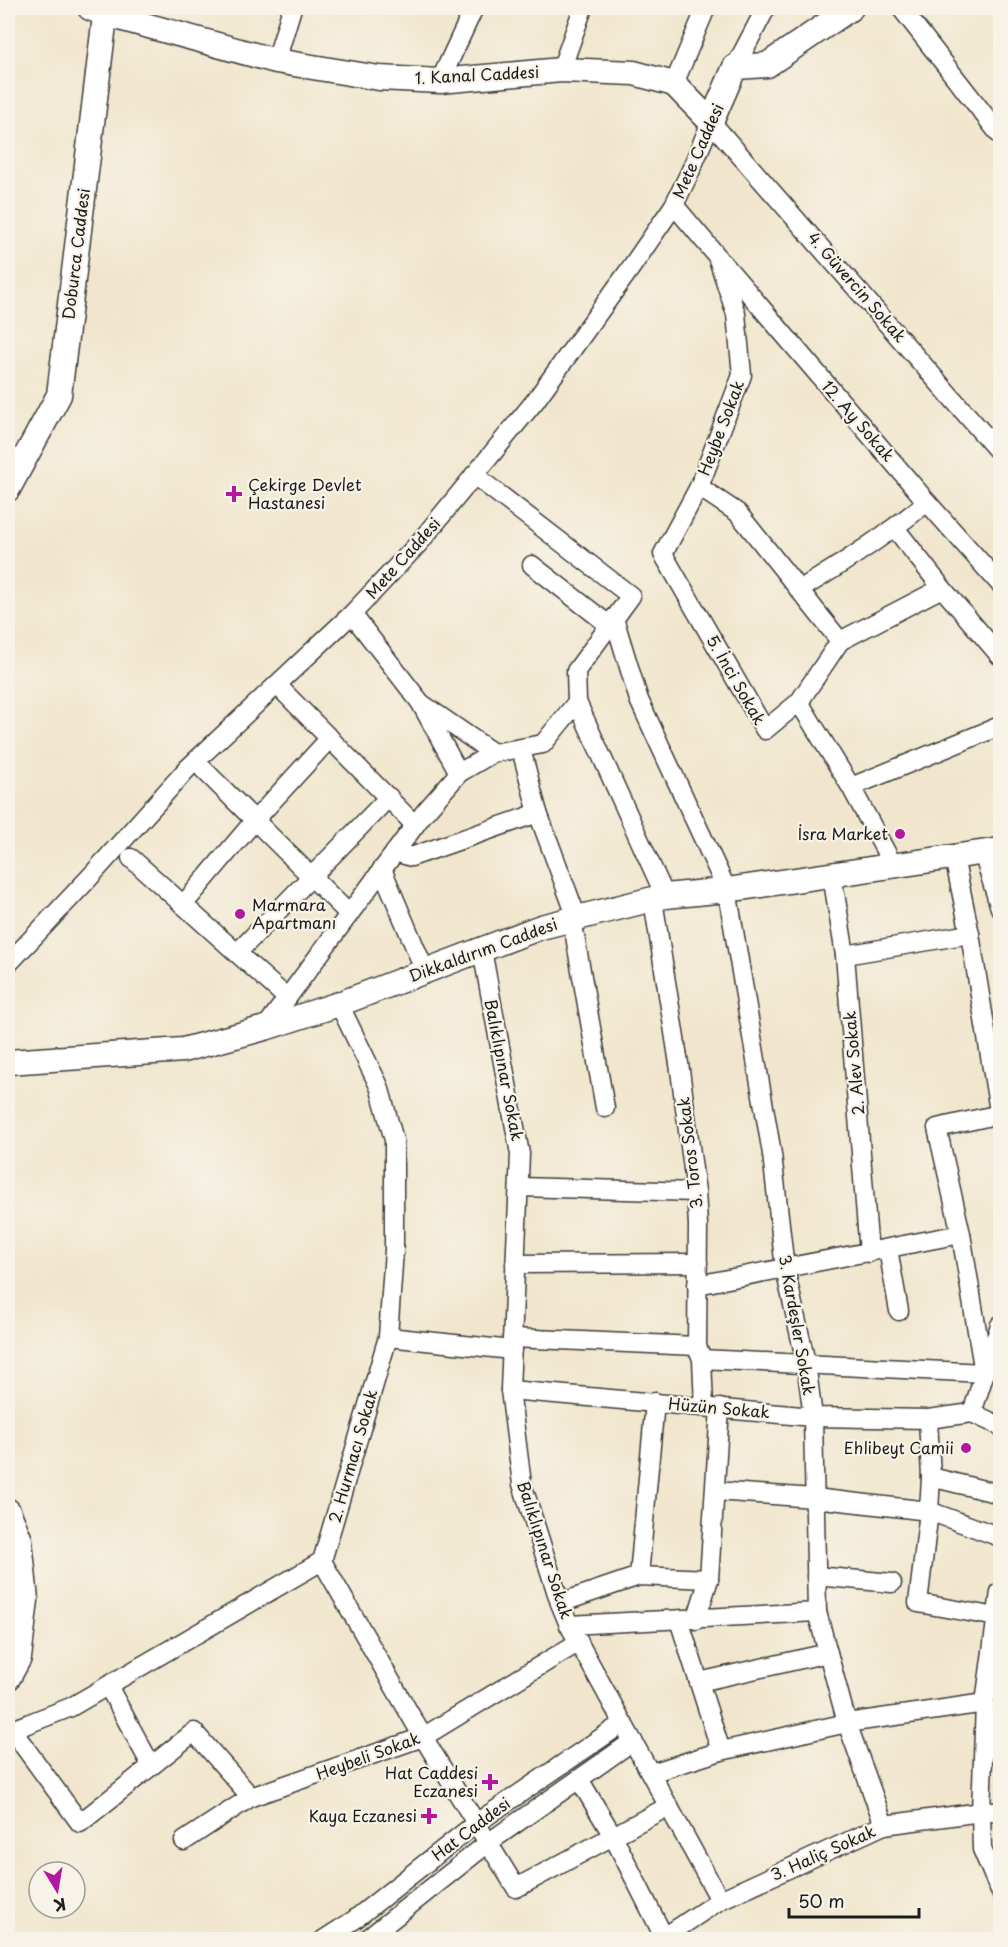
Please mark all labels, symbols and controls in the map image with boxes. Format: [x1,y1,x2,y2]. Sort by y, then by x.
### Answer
street label: 1. Kanal Caddesi [414,59,540,89]
street label: Mete Caddesi [665,99,729,202]
street label: Doburca Caddesi [55,187,95,321]
street label: 4. Güvercin Sokak [803,226,913,347]
street label: 12. Ay Sokak [817,374,901,466]
street label: Heybe Sokak [691,376,749,479]
place label: Çekirge Devlet Hastanesi [248,472,362,514]
marker: Çekirge Devlet Hastanesi [225,485,243,503]
street label: Mete Caddesi [359,511,445,603]
street label: 5. İnci Sokak [701,630,772,729]
place label: İsra Market [798,821,888,845]
marker: İsra Market [893,827,907,841]
place label: Marmara Apartmanı [252,892,336,934]
marker: Marmara Apartmanı [233,907,247,921]
street label: Dikkaldırım Caddesi [405,911,560,987]
street label: Balıklıpınar Sokak [479,997,530,1143]
street label: 2. Alev Sokak [836,1010,870,1116]
street label: 3. Toros Sokak [670,1096,708,1210]
street label: 3. Kardeşler Sokak [774,1253,822,1397]
street label: 2. Hurmacı Sokak [321,1386,383,1525]
street label: Hüzün Sokak [667,1391,771,1423]
place label: Ehlibeyt Camii [844,1435,954,1459]
marker: Ehlibeyt Camii [959,1441,973,1455]
street label: Balıklıpınar Sokak [512,1478,580,1622]
street label: Heybeli Sokak [312,1725,423,1785]
place label: Hat Caddesi Eczanesi [385,1760,478,1802]
marker: Hat Caddesi Eczanesi [483,1775,497,1789]
street label: Hat Caddesi [426,1791,515,1866]
place label: Kaya Eczanesi [309,1803,417,1827]
marker: Kaya Eczanesi [422,1809,436,1823]
street label: 3. Haliç Sokak [766,1818,879,1886]
north arrow [27,1860,87,1920]
scale bar [789,1881,920,1919]
text: 50 m [798,1887,845,1914]
text: K [52,1893,68,1919]

